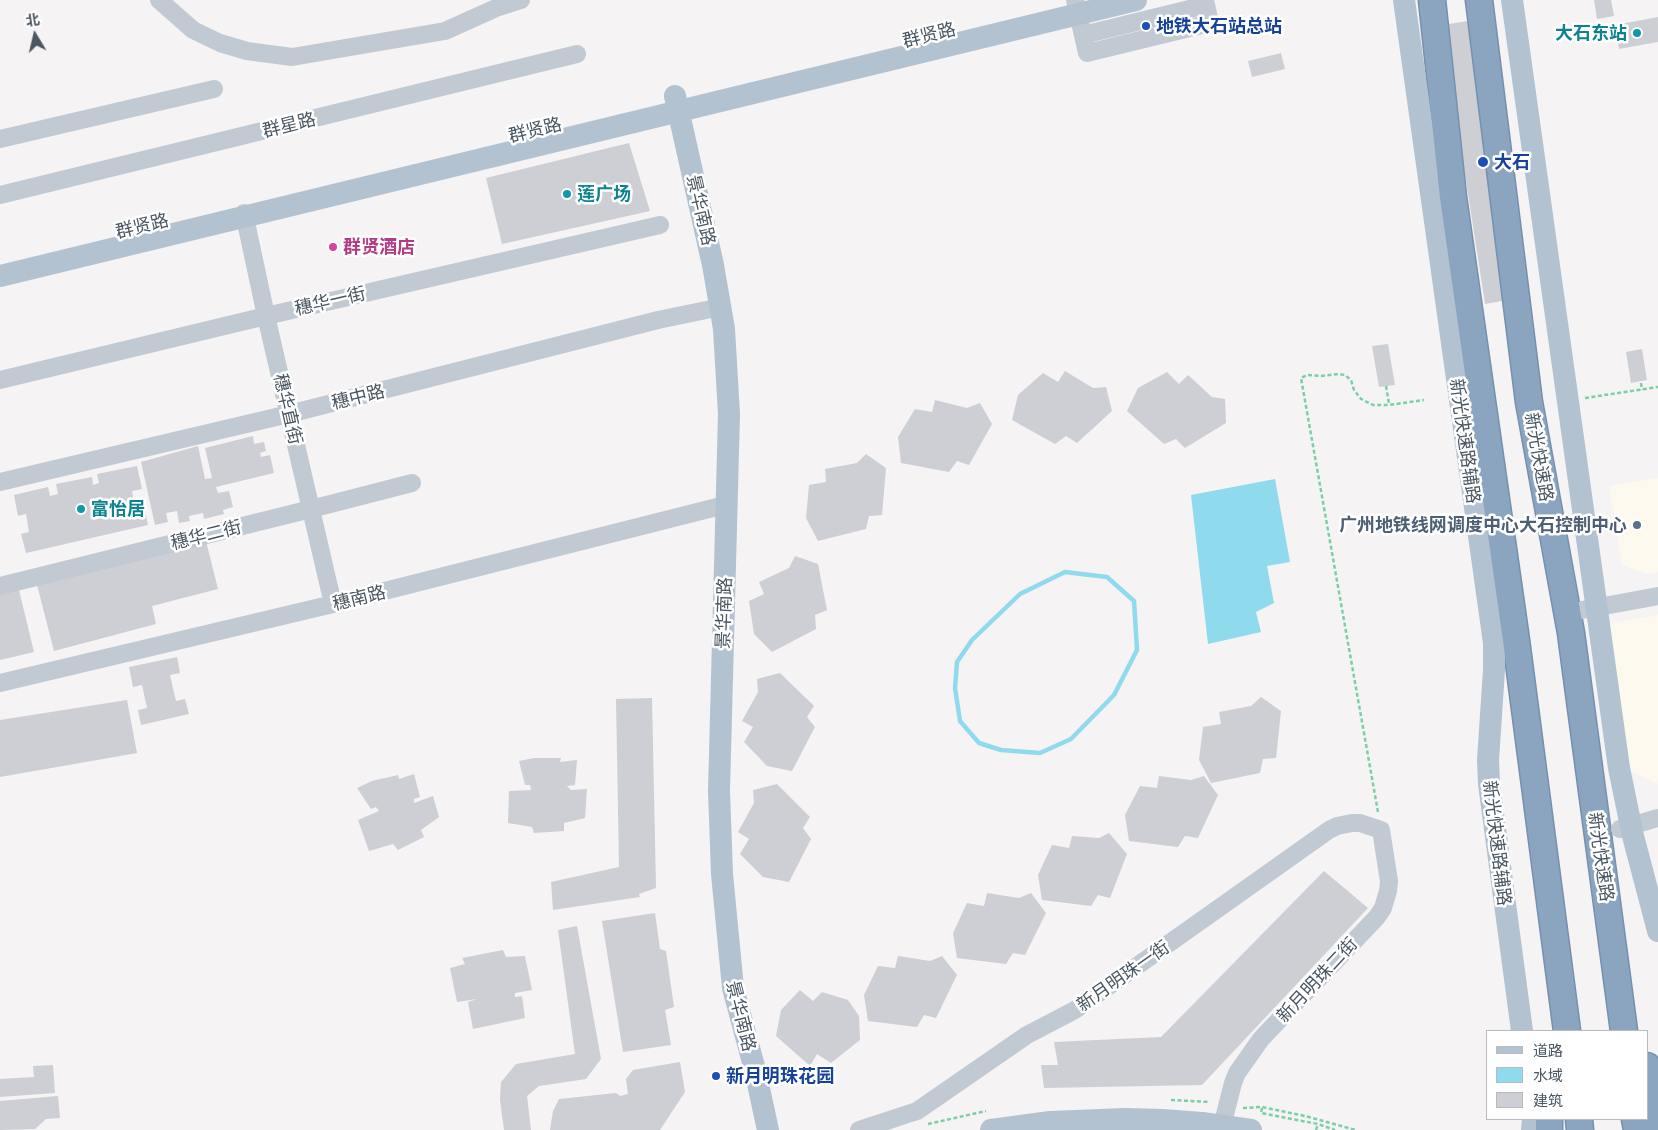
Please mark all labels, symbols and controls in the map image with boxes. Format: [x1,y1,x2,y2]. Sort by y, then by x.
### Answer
north arrow [10,10,60,60]
text: 北 [24,10,41,29]
place label: 地铁大石站总站 [1156,15,1282,37]
street label: 群贤路 [900,18,958,52]
marker: 地铁大石站总站 [1140,20,1152,32]
place label: 大石东站 [1555,22,1627,44]
marker: 大石东站 [1631,27,1643,39]
street label: 群星路 [260,108,318,142]
street label: 群贤路 [506,113,564,147]
place label: 大石 [1494,151,1530,173]
marker: 大石 [1476,155,1490,169]
street label: 景华南路 [682,172,720,248]
place label: 莲广场 [577,183,631,205]
marker: 莲广场 [561,188,573,200]
street label: 群贤路 [113,209,171,243]
place label: 群贤酒店 [343,236,415,258]
marker: 群贤酒店 [327,241,339,253]
street label: 穗华一街 [292,282,368,320]
street label: 穗华直街 [269,371,307,447]
street label: 新光快速路辅路 [1446,377,1484,505]
street label: 穗中路 [329,380,387,414]
street label: 新光快速路 [1521,411,1557,503]
place label: 富怡居 [91,498,145,520]
marker: 富怡居 [75,503,87,515]
place label: 广州地铁线网调度中心大石控制中心 [1339,514,1627,536]
street label: 穗华二街 [168,516,244,554]
marker: 广州地铁线网调度中心大石控制中心 [1631,519,1643,531]
street label: 景华南路 [712,577,736,649]
street label: 穗南路 [330,581,388,615]
street label: 新光快速路辅路 [1479,779,1515,907]
street label: 新光快速路 [1584,811,1618,903]
street label: 新月明珠二街 [1272,933,1362,1027]
street label: 新月明珠一街 [1073,936,1173,1016]
street label: 景华南路 [722,978,760,1054]
legend [1486,1030,1648,1120]
text: 道路 [1533,1041,1563,1059]
place label: 新月明珠花园 [726,1065,834,1087]
text: 水域 [1533,1066,1563,1084]
marker: 新月明珠花园 [710,1070,722,1082]
text: 建筑 [1533,1091,1563,1109]

